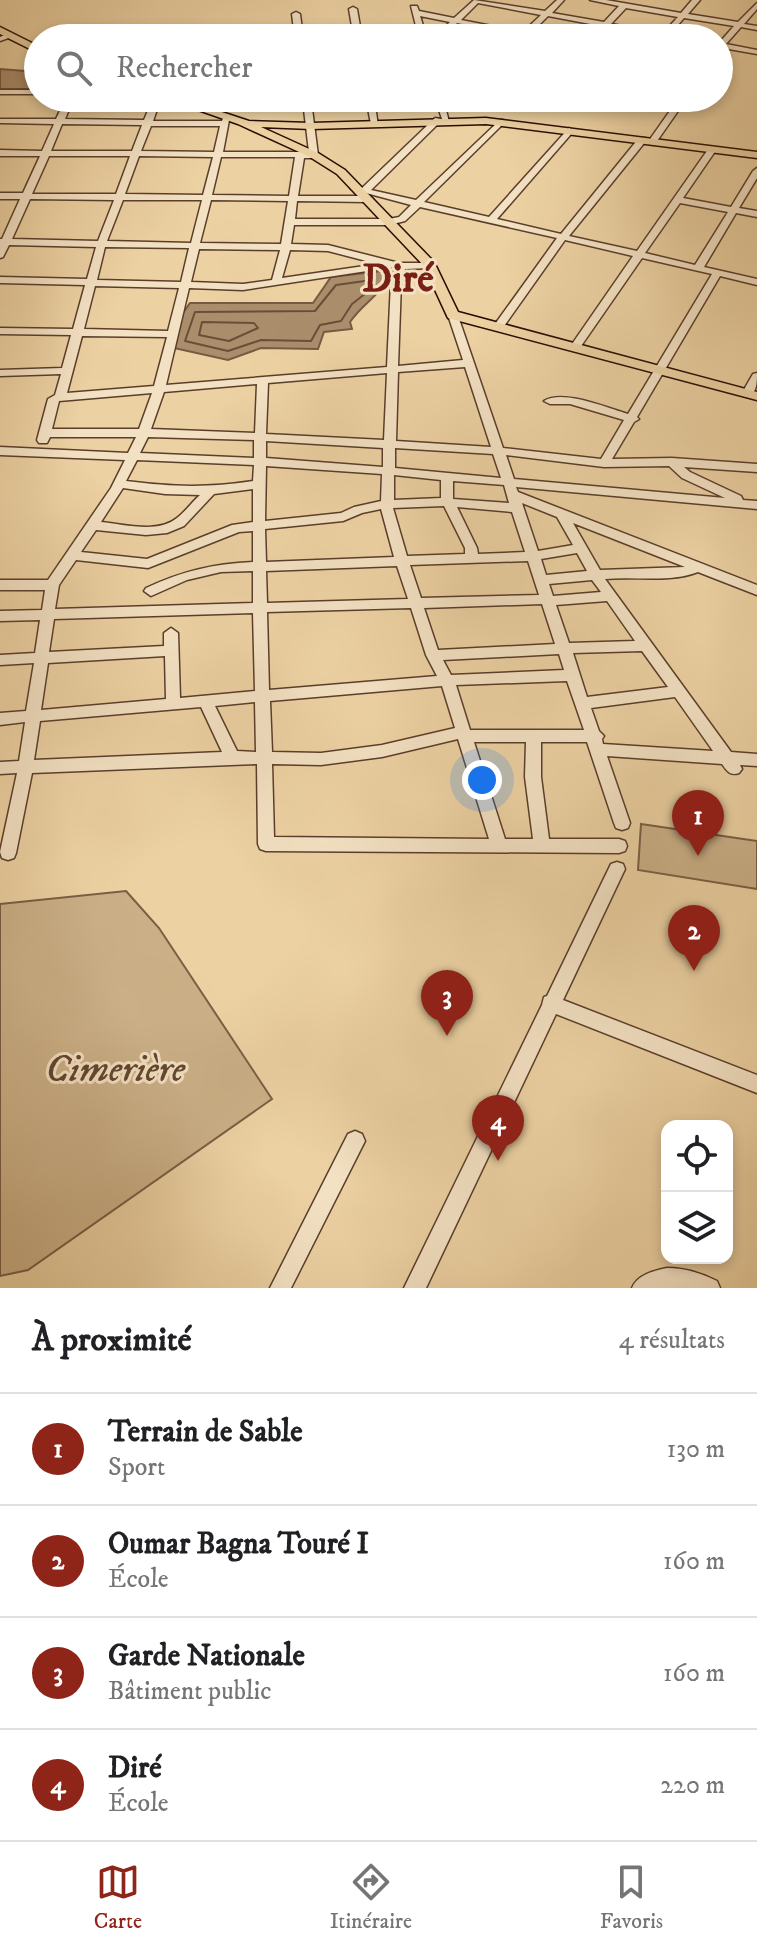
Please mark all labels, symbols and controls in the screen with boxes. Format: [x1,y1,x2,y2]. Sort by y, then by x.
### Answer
search box [24,24,733,112]
icon: search [52,46,96,90]
text: Rechercher [116,50,252,87]
district label: Diré [362,255,434,305]
your location [462,760,502,800]
pin: 1 [672,790,724,856]
pin: 2 [668,905,720,971]
pin: 3 [421,970,473,1036]
park label: Cimerière [45,1046,186,1094]
pin: 4 [472,1095,524,1161]
map controls [661,1120,733,1264]
button: locate [661,1120,733,1192]
button: layers [661,1192,733,1264]
text: À proximité [32,1319,192,1361]
text: 4 résultats [619,1324,725,1357]
text: Terrain de Sable [108,1414,303,1451]
text: 1 [53,1433,63,1466]
text: 130 m [667,1433,725,1466]
text: Sport [108,1451,165,1484]
text: Oumar Bagna Touré I [108,1526,369,1563]
text: 2 [52,1545,64,1578]
text: 160 m [663,1545,725,1578]
text: École [108,1563,169,1596]
text: Garde Nationale [108,1638,305,1675]
text: 3 [53,1657,63,1690]
text: 160 m [663,1657,725,1690]
text: Bâtiment public [108,1675,271,1708]
text: Diré [108,1750,162,1787]
text: 4 [51,1769,65,1802]
text: 220 m [660,1769,725,1802]
text: École [108,1787,169,1820]
tab: Carte [94,1860,142,1935]
tab: Itinéraire [330,1860,412,1935]
tab: Favoris [600,1860,663,1935]

